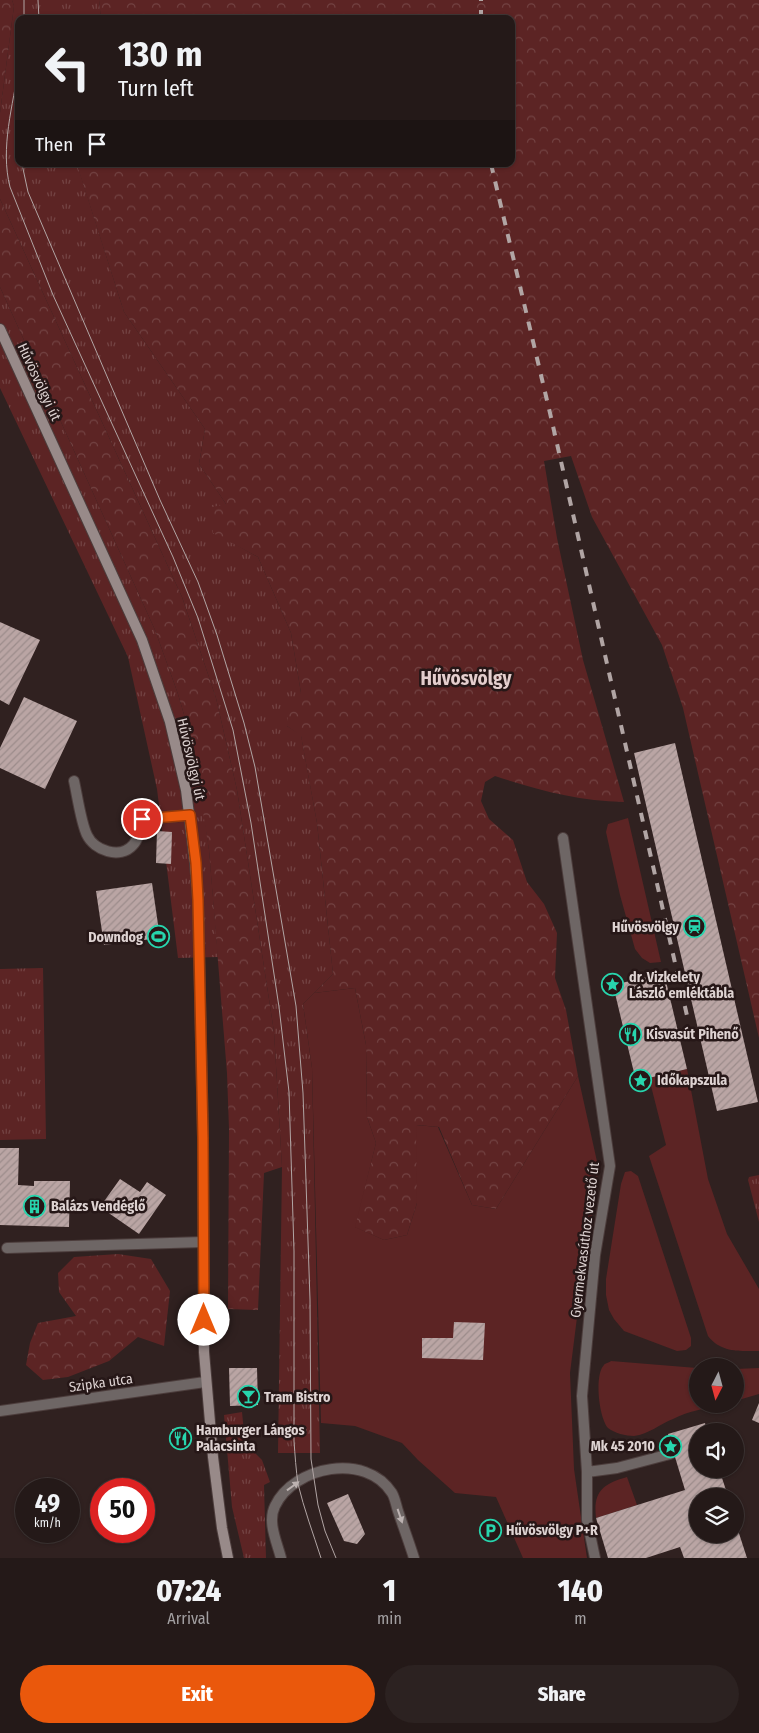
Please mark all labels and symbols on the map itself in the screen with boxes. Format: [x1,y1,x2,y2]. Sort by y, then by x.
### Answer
street label: Hűvösvölgyi út [14,340,65,424]
district label: Hűvösvölgy [421,667,512,690]
street label: Hűvösvölgyi út [173,716,209,802]
pin [121,798,163,840]
station icon: Hűvösvölgy [683,915,707,939]
place label: Hűvösvölgy [612,919,679,936]
sports icon: Downdog [147,925,171,949]
place label: Downdog [88,929,143,946]
place label: dr. Vizkelety László emléktábla [629,969,734,1002]
place icon: dr. Vizkelety László emléktábla [601,973,625,997]
restaurant icon: Kisvasút Pihenő [618,1022,642,1046]
place label: Kisvasút Pihenő [646,1026,739,1043]
place icon: Időkapszula [629,1068,653,1092]
place label: Időkapszula [657,1072,727,1089]
street label: Gyermekvasúthoz vezető út [567,1161,603,1319]
building icon: Balázs Vendéglő [23,1194,47,1218]
place label: Balázs Vendéglő [51,1198,146,1215]
position arrow [177,1293,229,1345]
north arrow [689,1358,744,1412]
street label: Szipka utca [68,1370,134,1396]
bar icon: Tram Bistro [236,1385,260,1409]
place label: Tram Bistro [264,1389,331,1406]
place label: Hamburger Lángos Palacsinta [196,1422,305,1455]
restaurant icon: Hamburger Lángos Palacsinta [168,1426,192,1450]
place icon: Mk 45 2010 [659,1434,683,1458]
place label: Mk 45 2010 [591,1438,655,1455]
speed limit sign: 50 [90,1478,155,1543]
one-way arrow [286,1481,300,1491]
one-way arrow [397,1508,404,1523]
parking icon: Hűvösvölgy P+R [478,1518,502,1542]
place label: Hűvösvölgy P+R [506,1522,598,1539]

